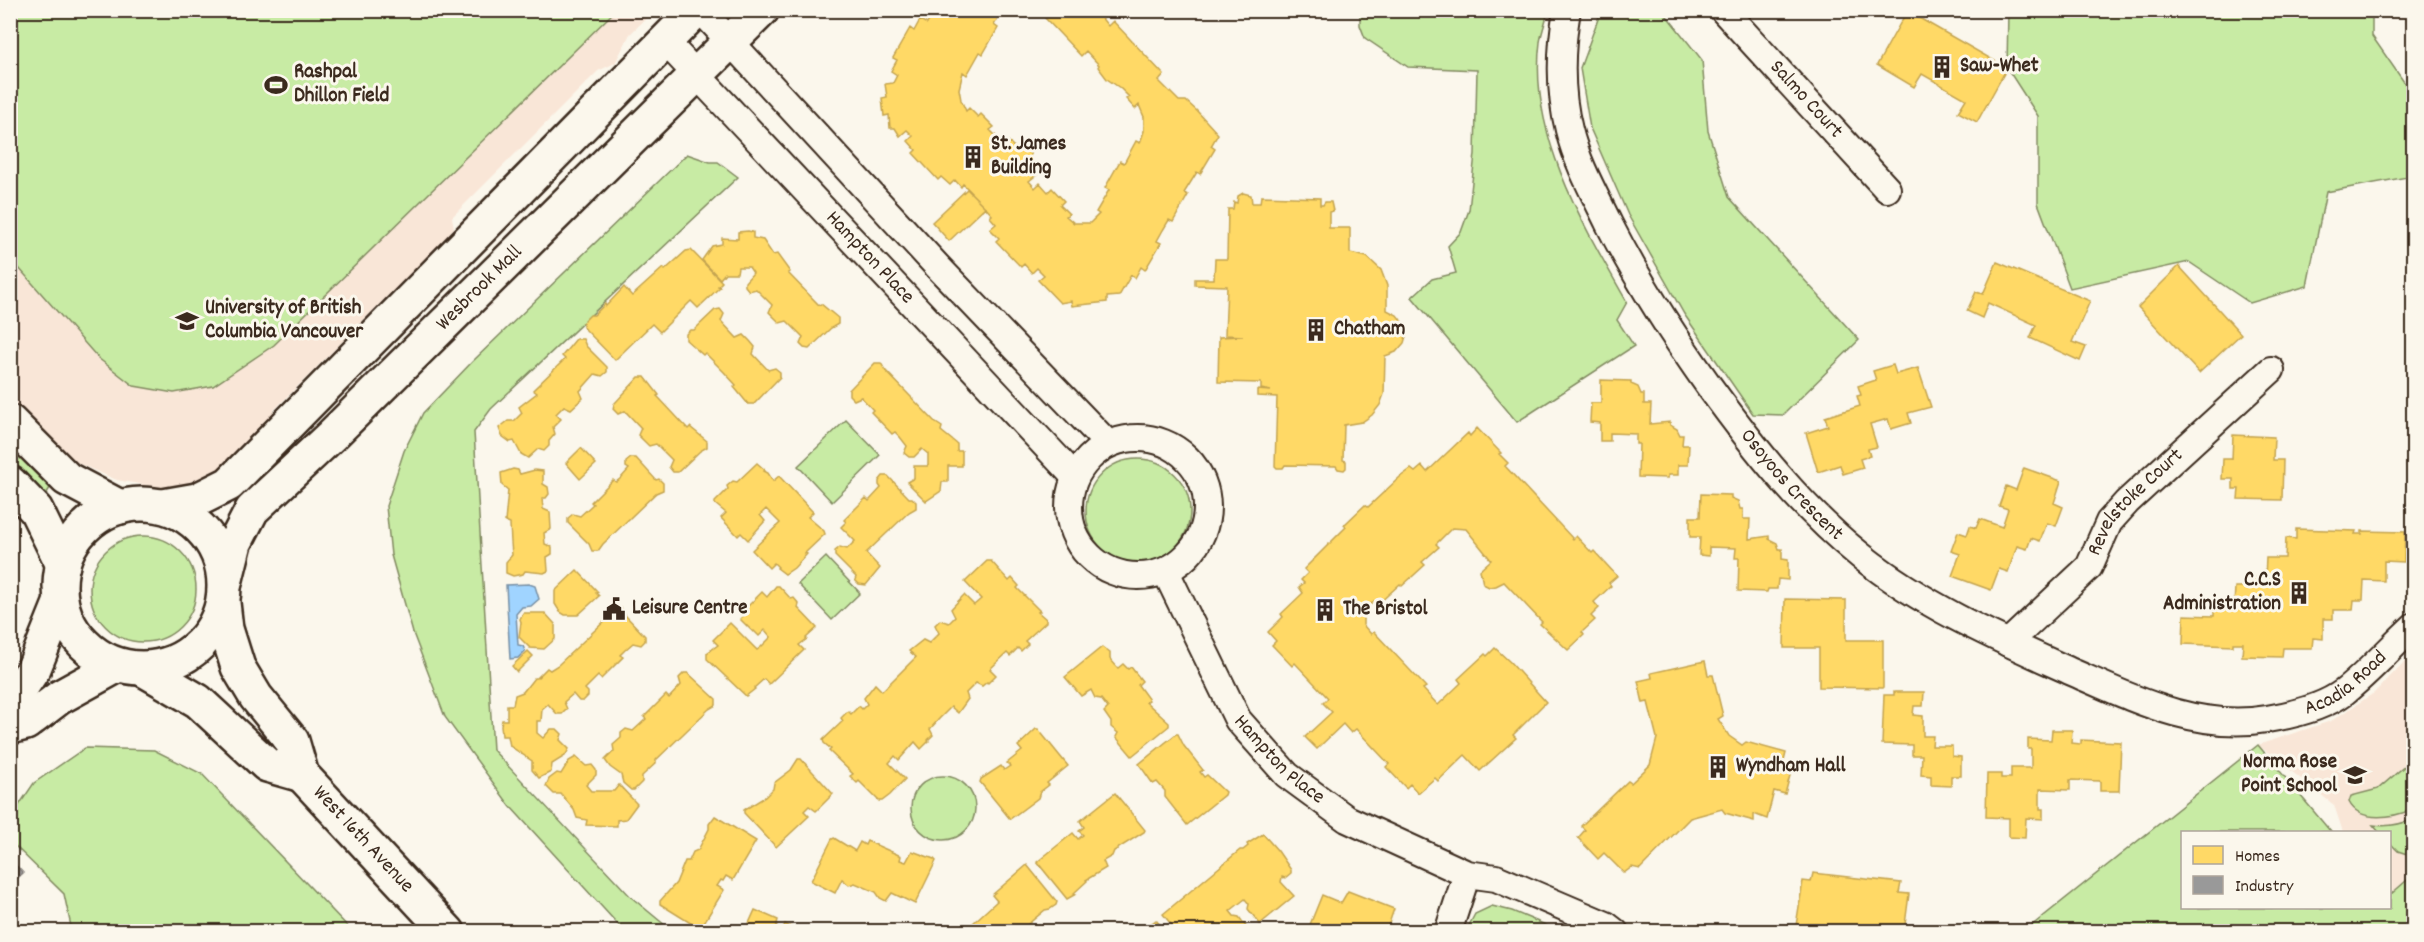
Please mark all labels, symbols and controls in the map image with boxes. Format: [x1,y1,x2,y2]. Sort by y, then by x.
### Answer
place label: Saw-Whet [1960,52,2039,82]
street label: Salmo Court [1762,54,1849,146]
building icon: Saw-Whet [1929,54,1955,80]
place label: Rashpal Dhillon Field [294,58,390,112]
sports icon: Rashpal Dhillon Field [263,72,289,98]
place label: St. James Building [991,130,1066,184]
building icon: St. James Building [960,144,986,170]
street label: Hampton Place [818,205,921,312]
street label: Wesbrook Mall [430,239,530,339]
place label: University of British Columbia Vancouver [205,294,364,348]
school or university icon: University of British Columbia Vancouver [174,308,200,334]
place label: Chatham [1334,315,1405,345]
building icon: Chatham [1303,317,1329,343]
street label: Osoyoos Crescent [1732,423,1850,549]
street label: Revelstoke Court [2081,442,2191,561]
place label: C.C.S Administration [2163,566,2281,620]
building icon: C.C.S Administration [2286,580,2312,606]
place label: Leisure Centre [632,594,748,624]
place label: The Bristol [1343,595,1429,625]
public building icon: Leisure Centre [601,596,627,622]
building icon: The Bristol [1312,597,1338,623]
street label: Acadia Road [2301,644,2395,724]
street label: Hampton Place [1226,709,1331,813]
place label: Norma Rose Point School [2241,748,2338,802]
place label: Wyndham Hall [1736,752,1846,782]
building icon: Wyndham Hall [1705,754,1731,780]
school or university icon: Norma Rose Point School [2342,762,2368,788]
street label: West 16th Avenue [305,779,420,900]
legend [2181,831,2391,909]
text: Homes [2235,845,2280,870]
text: Industry [2235,875,2294,900]

